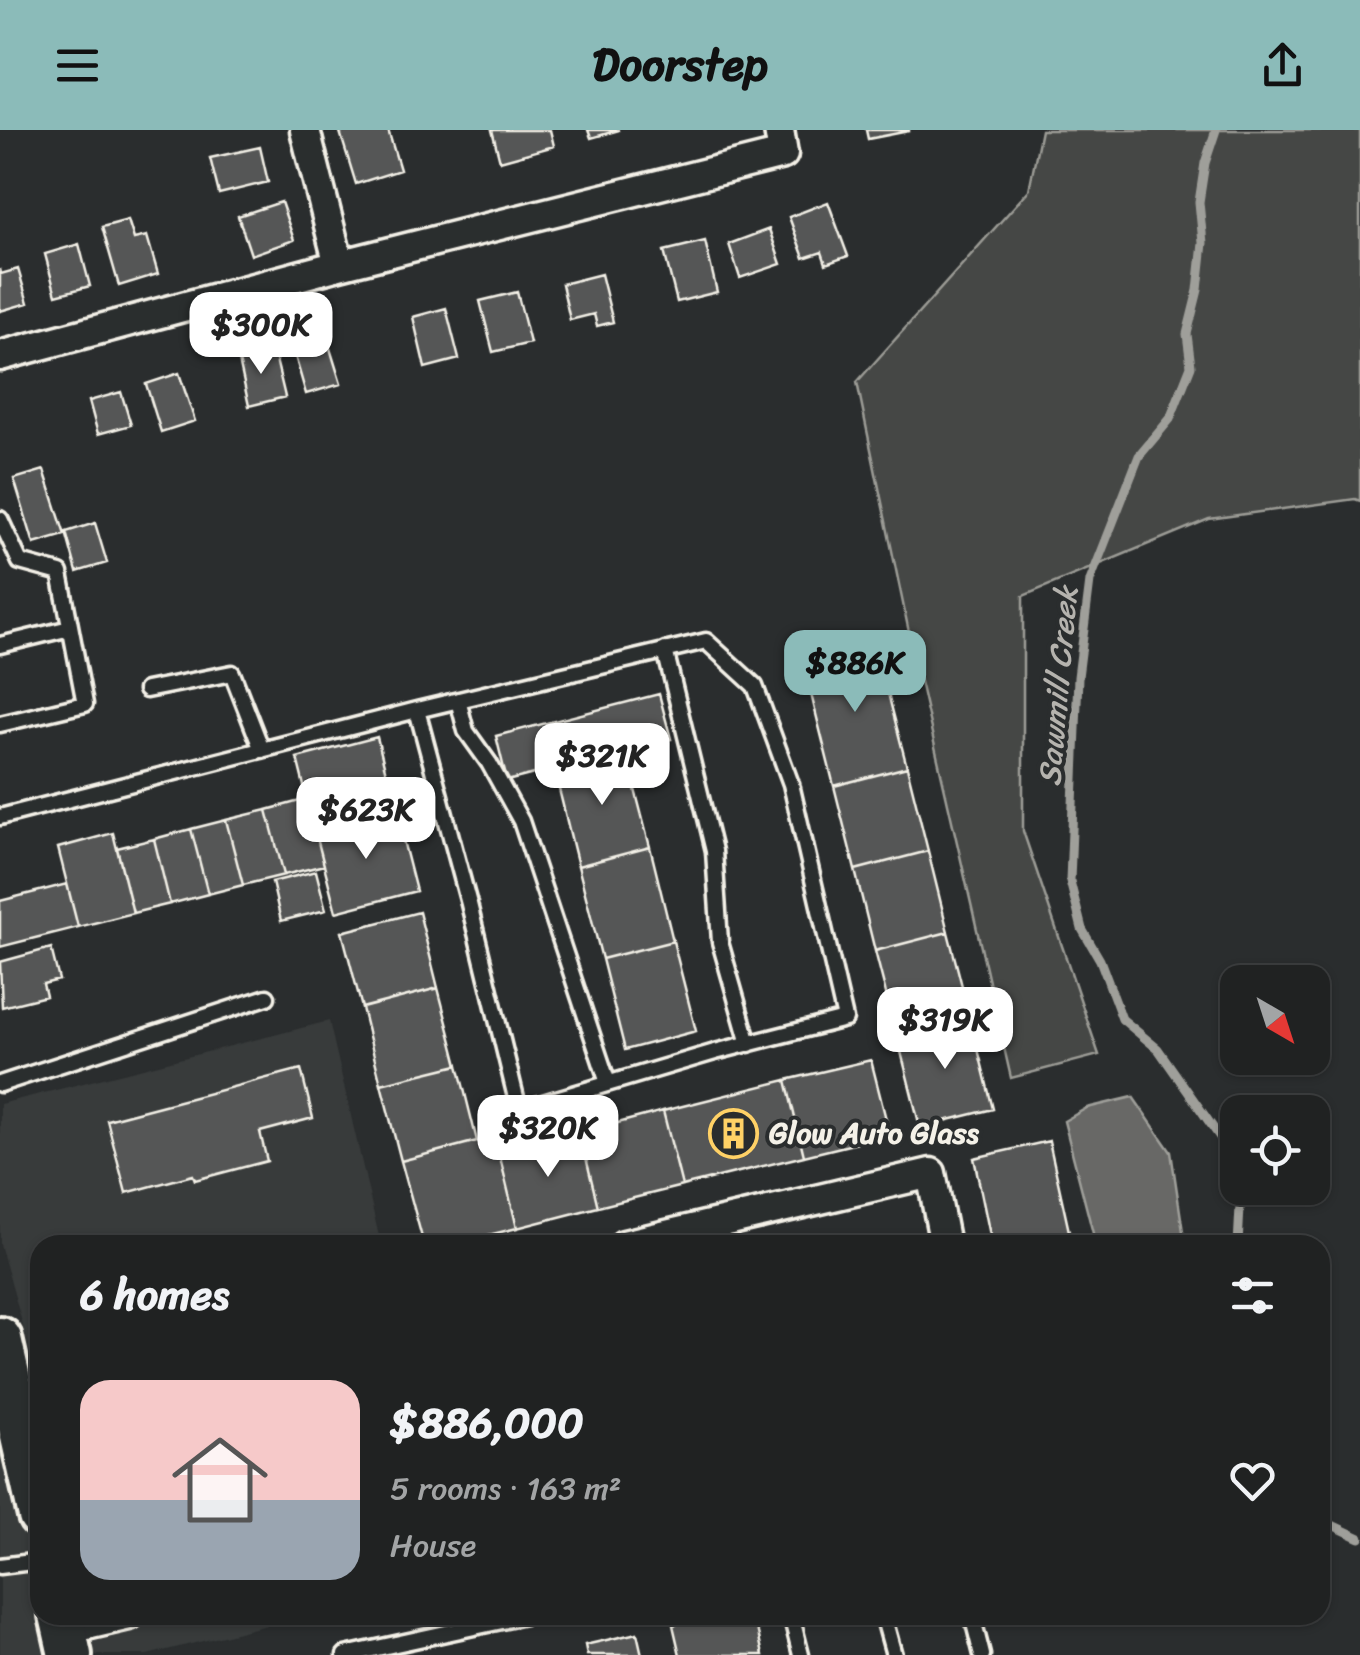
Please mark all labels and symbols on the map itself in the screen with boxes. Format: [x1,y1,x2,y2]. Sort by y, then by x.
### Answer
pin: $300K [191,292,331,377]
water label: Sawmill Creek [1021,582,1095,788]
pin: $886K [785,630,925,715]
pin: $321K [532,723,672,808]
pin: $623K [296,777,436,862]
north arrow [1220,965,1330,1075]
pin: $319K [875,987,1015,1072]
pin: $320K [478,1095,618,1180]
place label: Glow Auto Glass [769,1106,980,1160]
building icon: Glow Auto Glass [708,1107,760,1159]

